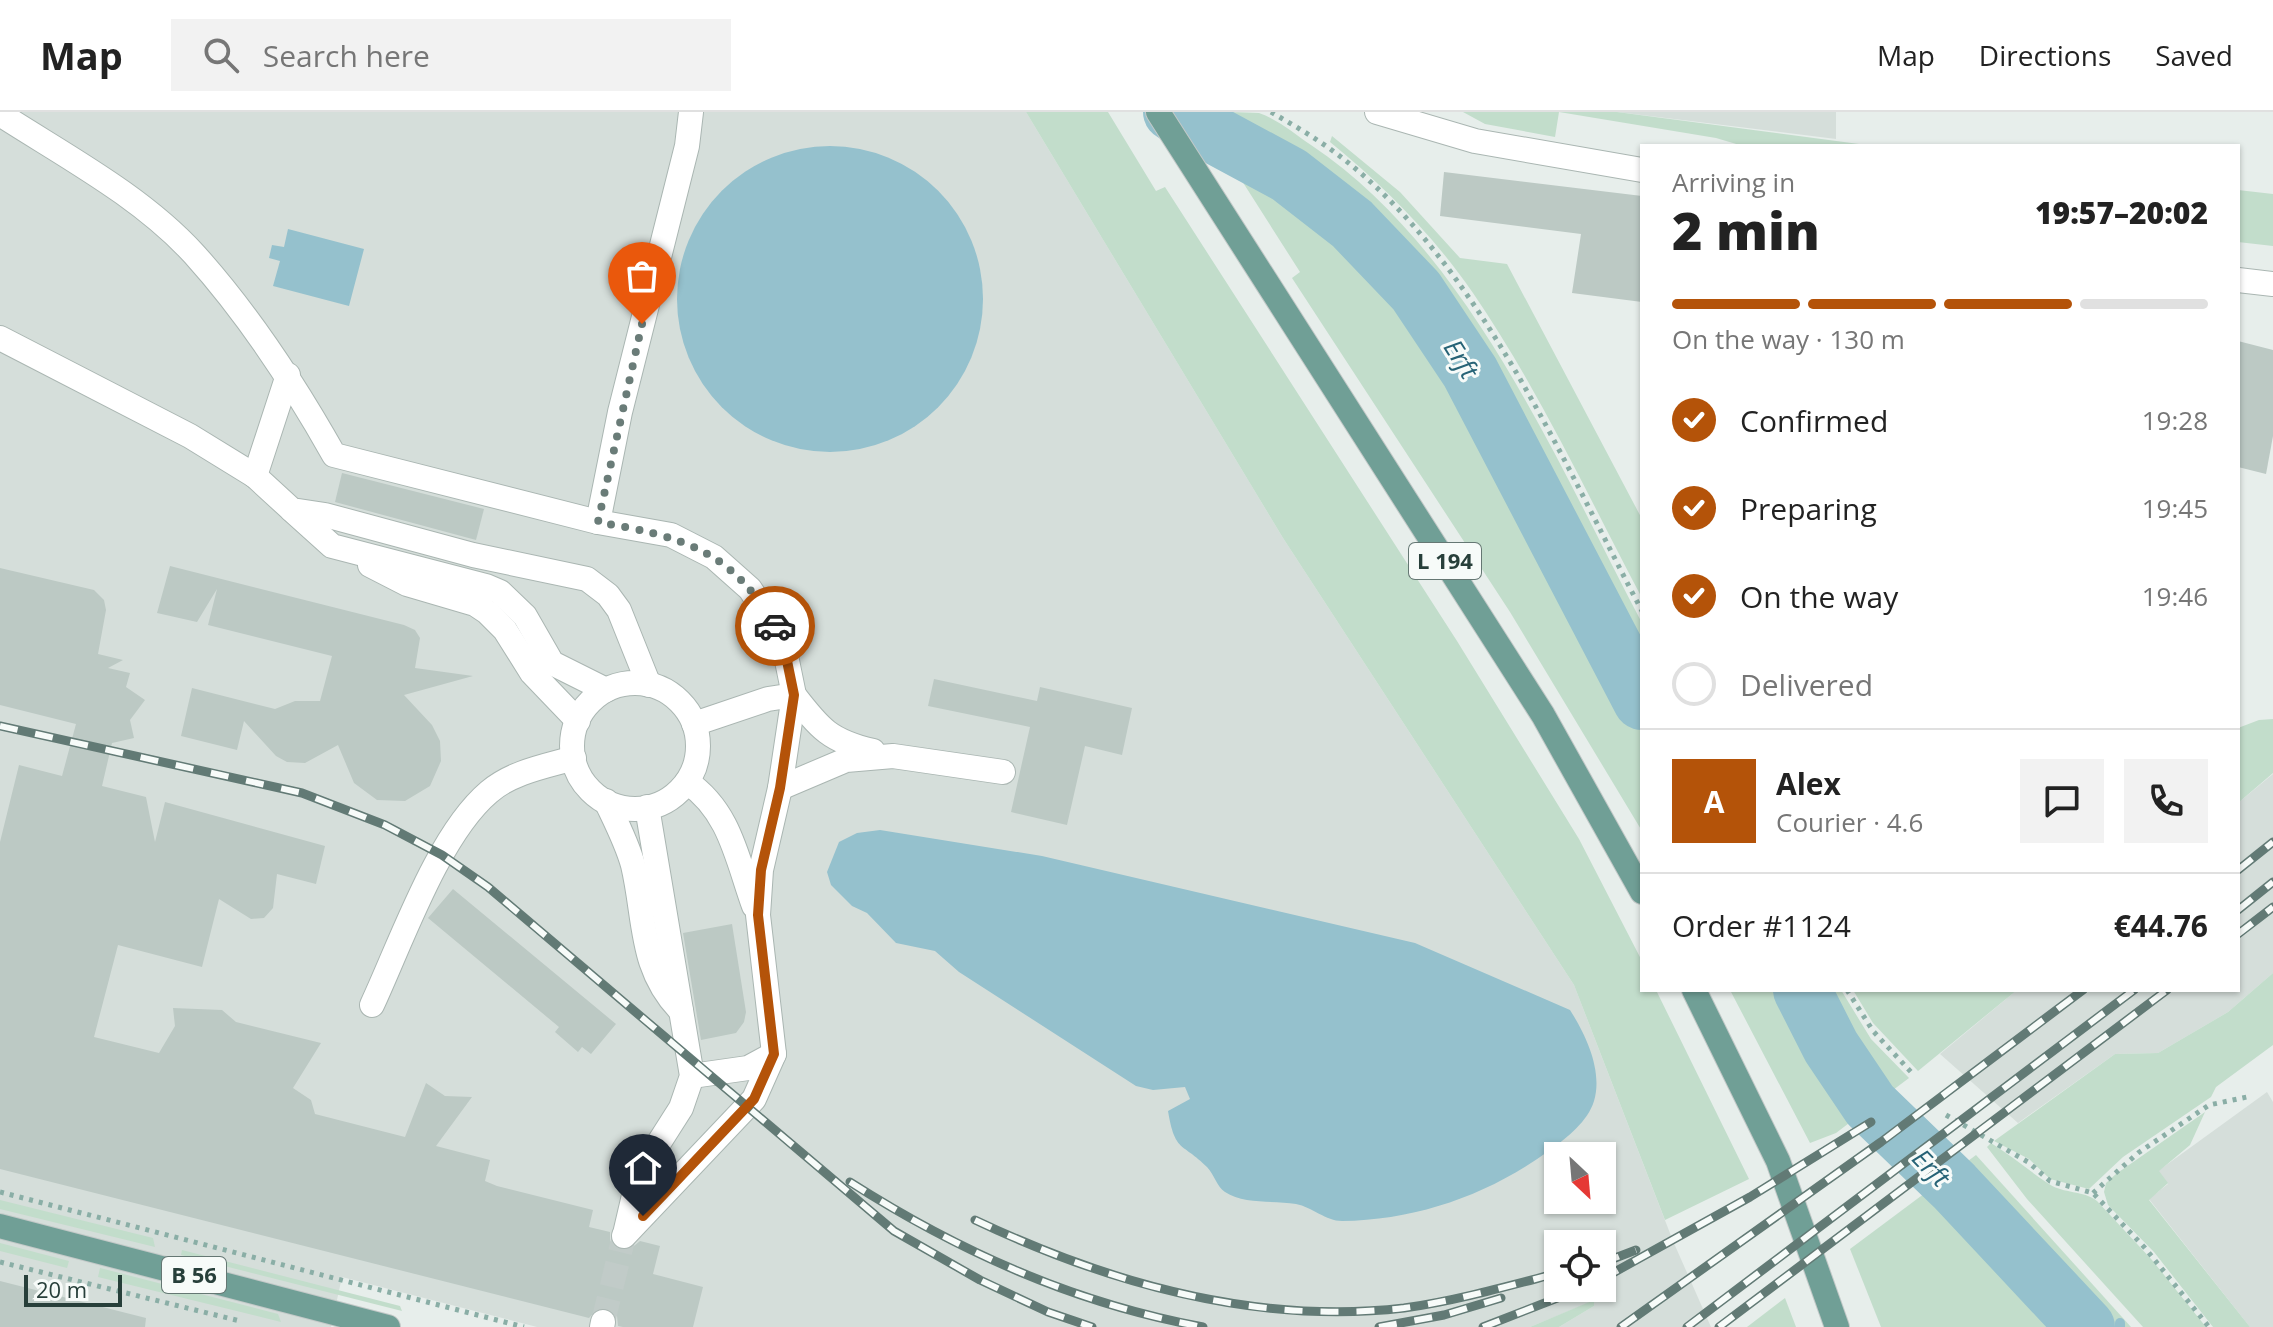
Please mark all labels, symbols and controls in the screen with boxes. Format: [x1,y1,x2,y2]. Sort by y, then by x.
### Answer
search box [171,19,731,91]
text: Map [40,29,123,81]
icon: search [199,33,243,77]
text: Search here [263,35,430,76]
text: Map [1877,36,1935,74]
text: Directions [1979,36,2111,74]
text: Saved [2155,36,2233,74]
text: Arriving in [1672,164,1795,200]
text: 19:57–20:02 [2035,192,2208,233]
text: 2 min [1672,194,1820,265]
pin [608,242,676,324]
icon: bag [620,254,664,298]
text: On the way · 130 m [1672,321,1905,357]
water label: Erft [1436,332,1489,386]
icon: check [1672,398,1716,442]
text: Confirmed [1740,400,1888,441]
text: 19:28 [2142,402,2208,438]
icon: check [1672,486,1716,530]
text: Preparing [1740,488,1877,529]
text: 19:45 [2142,490,2208,526]
road number: L 194 [1409,543,1481,579]
icon: check [1672,574,1716,618]
text: On the way [1740,576,1898,617]
text: 19:46 [2142,578,2208,614]
courier [735,586,815,666]
icon: car [753,604,797,648]
text: Delivered [1740,664,1873,705]
button: chat [2020,759,2104,843]
button: phone [2124,759,2208,843]
text: Alex [1776,763,1841,804]
text: A [1704,781,1724,822]
text: Courier · 4.6 [1776,804,1923,840]
text: Order #1124 [1672,905,1851,946]
text: €44.76 [2114,905,2208,946]
pin [609,1134,677,1216]
water label: Erft [1905,1140,1960,1195]
north arrow [1544,1142,1616,1214]
map controls [1544,1142,1616,1302]
icon: home [621,1146,665,1190]
button: locate [1544,1230,1616,1302]
road number: B 56 [162,1257,226,1293]
scale bar [24,1271,122,1307]
text: 20 m [36,1274,87,1304]

